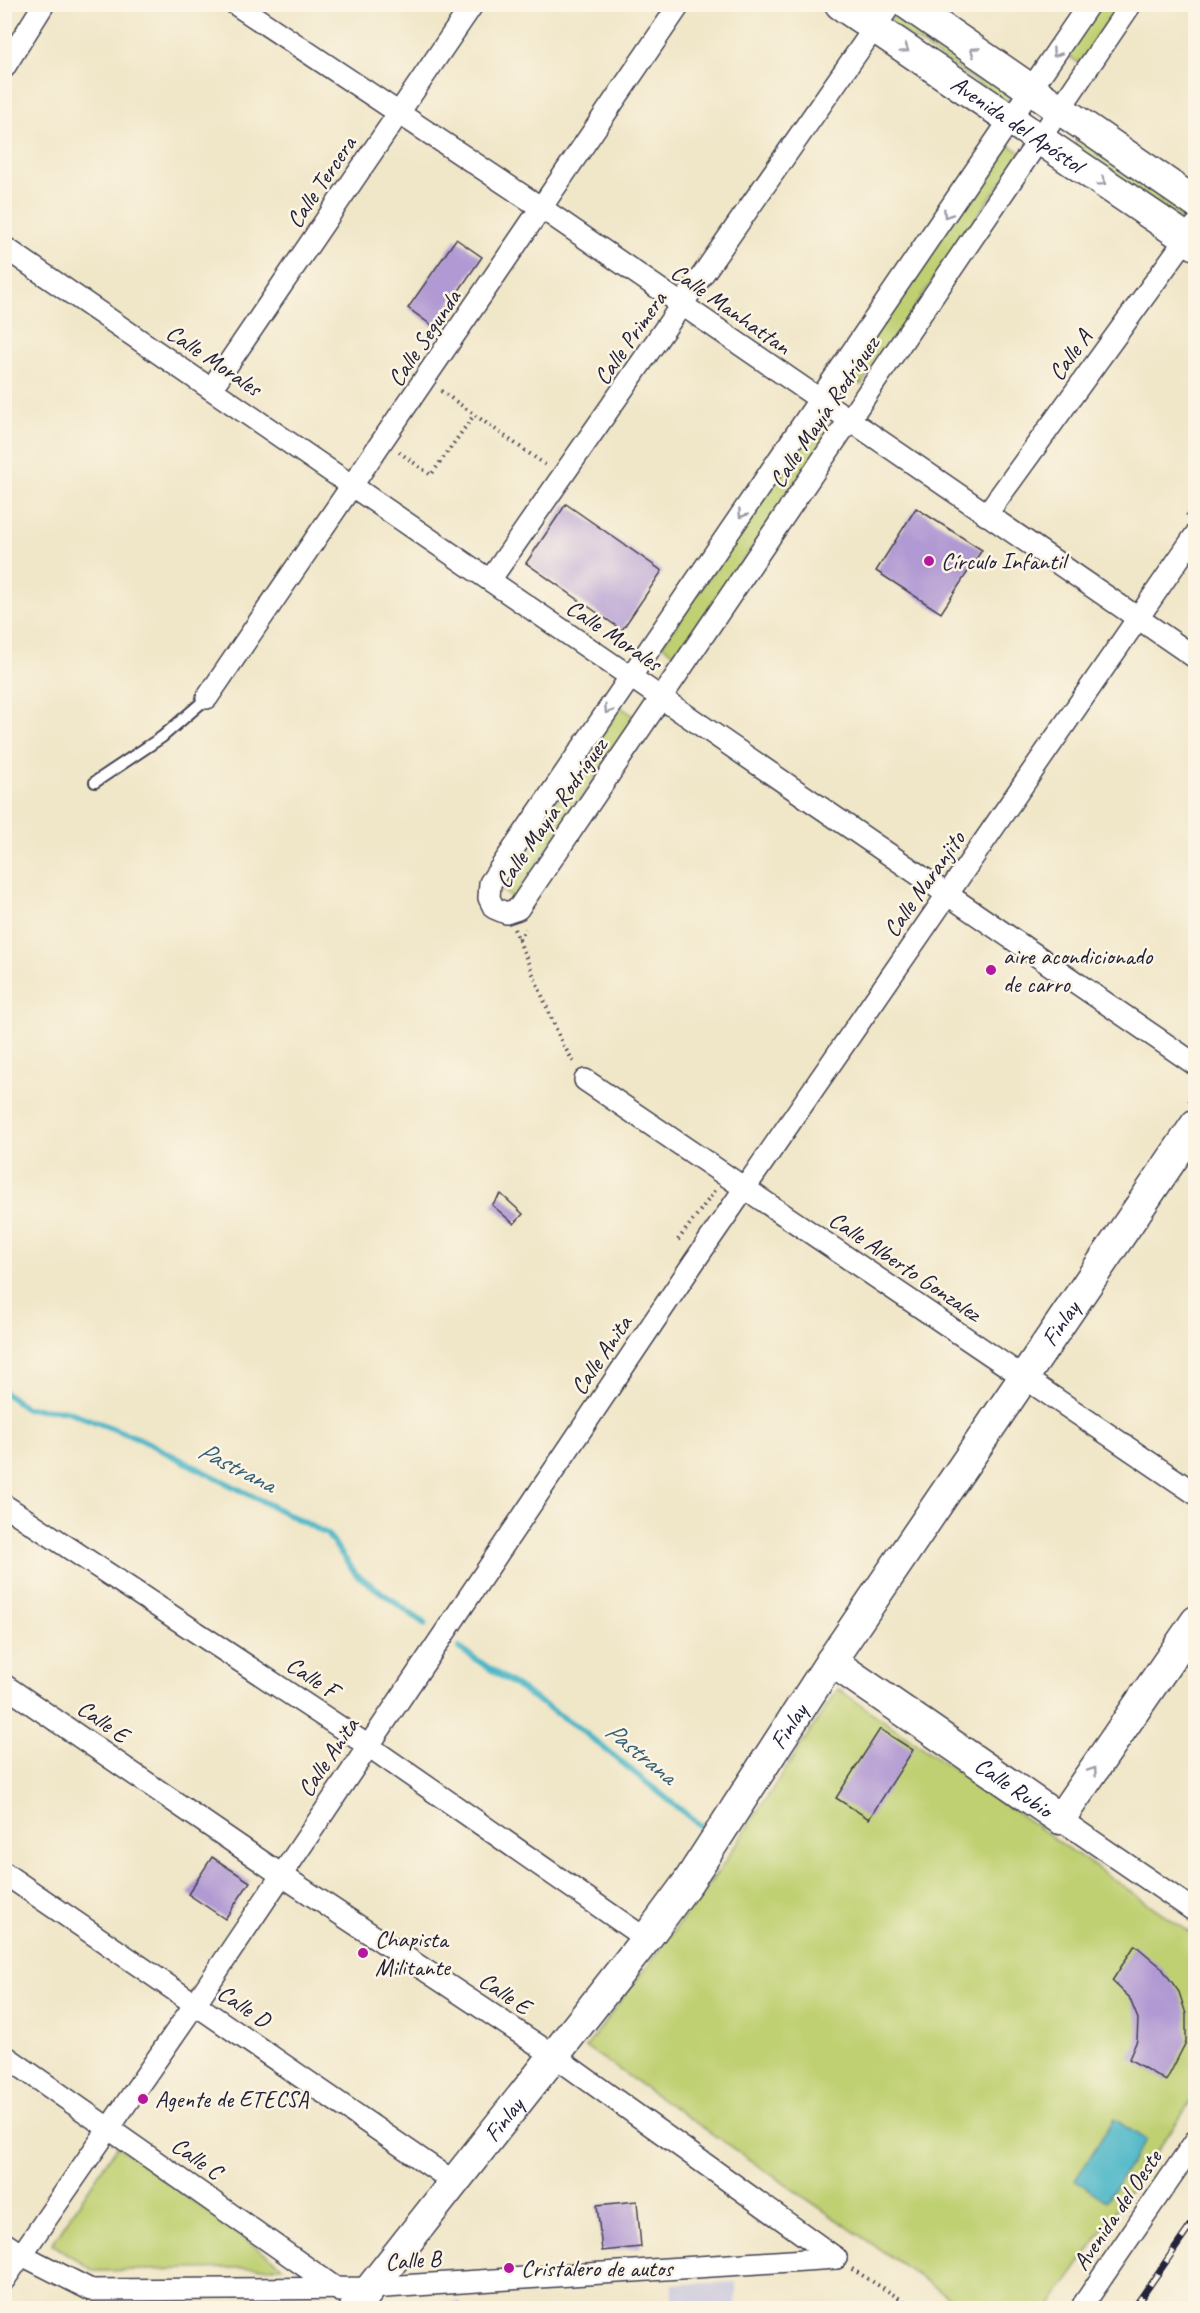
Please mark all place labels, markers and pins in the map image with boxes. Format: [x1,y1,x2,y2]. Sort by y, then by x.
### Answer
place label: Círculo Infantil [941,546,1069,576]
marker: Círculo Infantil [922,554,936,568]
place label: aire acondicionado de carro [1003,941,1154,999]
marker: aire acondicionado de carro [984,963,998,977]
place label: Chapista Militante [375,1924,452,1982]
marker: Chapista Militante [356,1946,370,1960]
place label: Agente de ETECSA [155,2084,309,2114]
marker: Agente de ETECSA [136,2092,150,2106]
place label: Cristalero de autos [521,2253,674,2283]
marker: Cristalero de autos [502,2261,516,2275]

